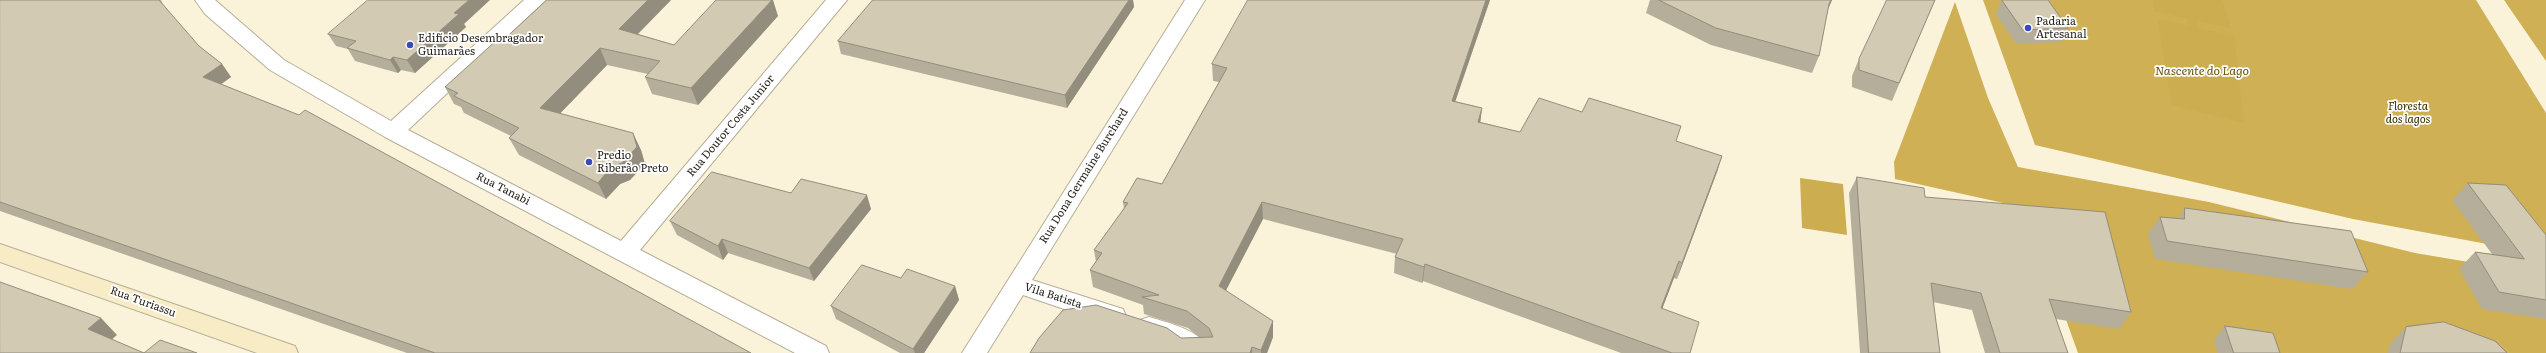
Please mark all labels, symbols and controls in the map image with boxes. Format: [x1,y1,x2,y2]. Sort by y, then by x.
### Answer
place label: Padaria Artesanal [2036,15,2087,41]
marker: Padaria Artesanal [2023,23,2033,33]
place label: Edifício Desembragador Guimarães [418,32,543,58]
marker: Edifício Desembragador Guimarães [405,40,415,50]
water label: Nascente do Lago [2155,64,2249,78]
street label: Rua Doutor Costa Junior [685,72,777,180]
park label: Floresta dos lagos [2386,100,2430,126]
street label: Rua Dona Germaine Burchard [1037,106,1131,246]
place label: Predio Riberão Preto [597,149,668,175]
marker: Predio Riberão Preto [584,157,594,167]
street label: Rua Tanabi [474,170,532,208]
street label: Vila Batista [1023,281,1083,311]
street label: Rua Turiassu [108,284,178,320]

